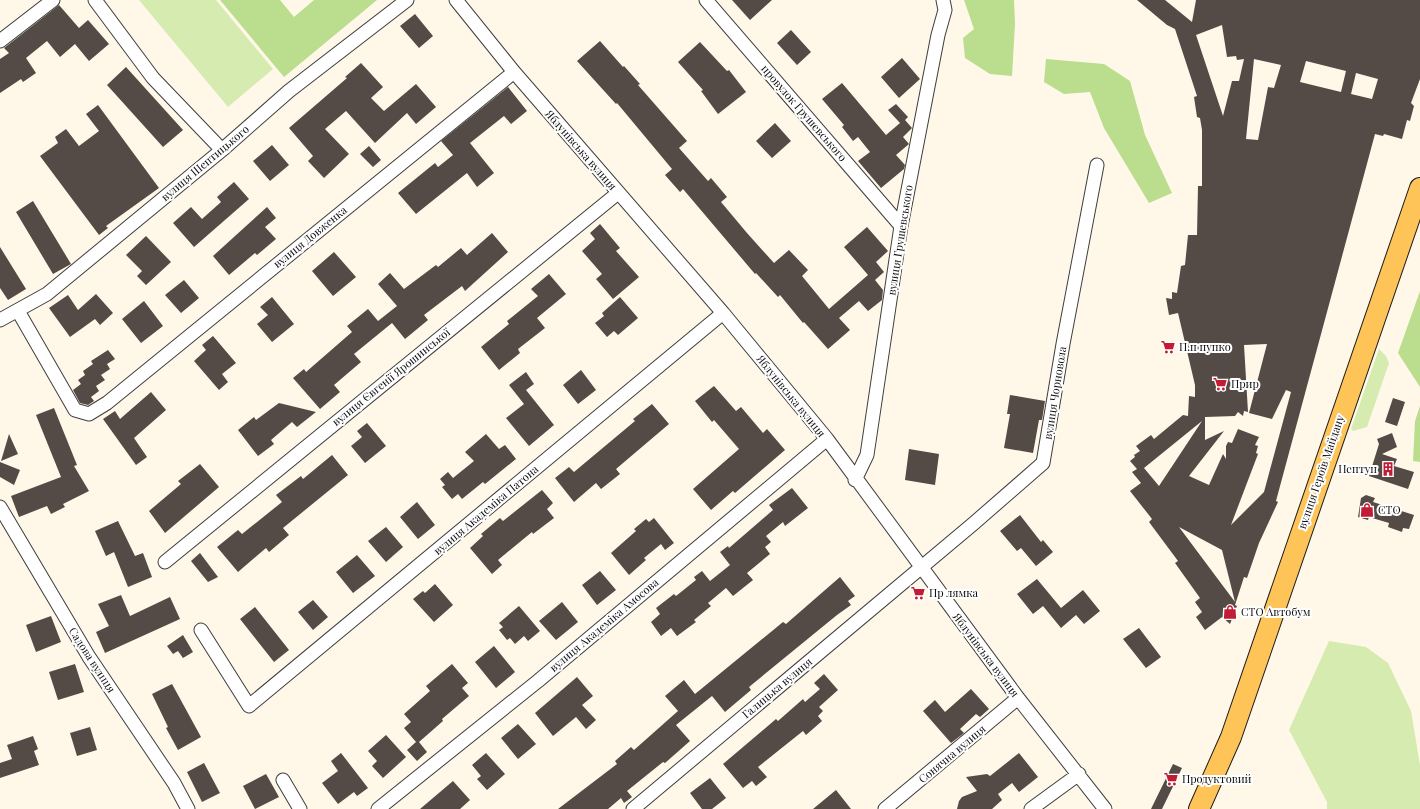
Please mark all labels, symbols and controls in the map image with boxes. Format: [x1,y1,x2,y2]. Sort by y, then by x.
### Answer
street label: провулок Грушевського [758,61,851,164]
street label: Яблунівська вулиця [542,106,620,193]
street label: вулиця Шептицького [157,121,252,204]
street label: вулиця Грушевського [883,184,916,296]
street label: вулиця Довженка [270,202,350,271]
street label: вулиця Євгенії Ярошинської [329,324,453,429]
supermarket icon: П.п пупко [1160,339,1176,355]
place label: П.п пупко [1179,339,1231,354]
street label: вулиця Чорновола [1040,345,1069,441]
street label: Яблунівська вулиця [753,351,829,440]
supermarket icon: Прир [1212,376,1228,392]
place label: Прир [1231,376,1259,391]
street label: вулиця Героїв Майдану [1294,413,1347,531]
street label: вулиця Академіка Патона [430,461,542,558]
place label: Нептун [1338,461,1377,476]
building icon: Нептун [1380,461,1396,477]
shop icon: СТО [1359,502,1375,518]
place label: СТО [1378,502,1401,517]
street label: вулиця Академіка Амосова [546,574,662,675]
supermarket icon: Пр лямка [910,585,926,601]
place label: Пр лямка [929,585,979,600]
shop icon: СТО Автобум [1222,604,1238,620]
place label: СТО Автобум [1241,604,1311,619]
street label: Яблунівська вулиця [949,609,1023,700]
street label: Садова вулиця [66,624,119,695]
street label: Галицька вулиця [738,654,815,721]
street label: Сонячна вулиця [915,721,989,786]
supermarket icon: Продуктовий [1163,771,1179,787]
place label: Продуктовий [1182,771,1252,786]

